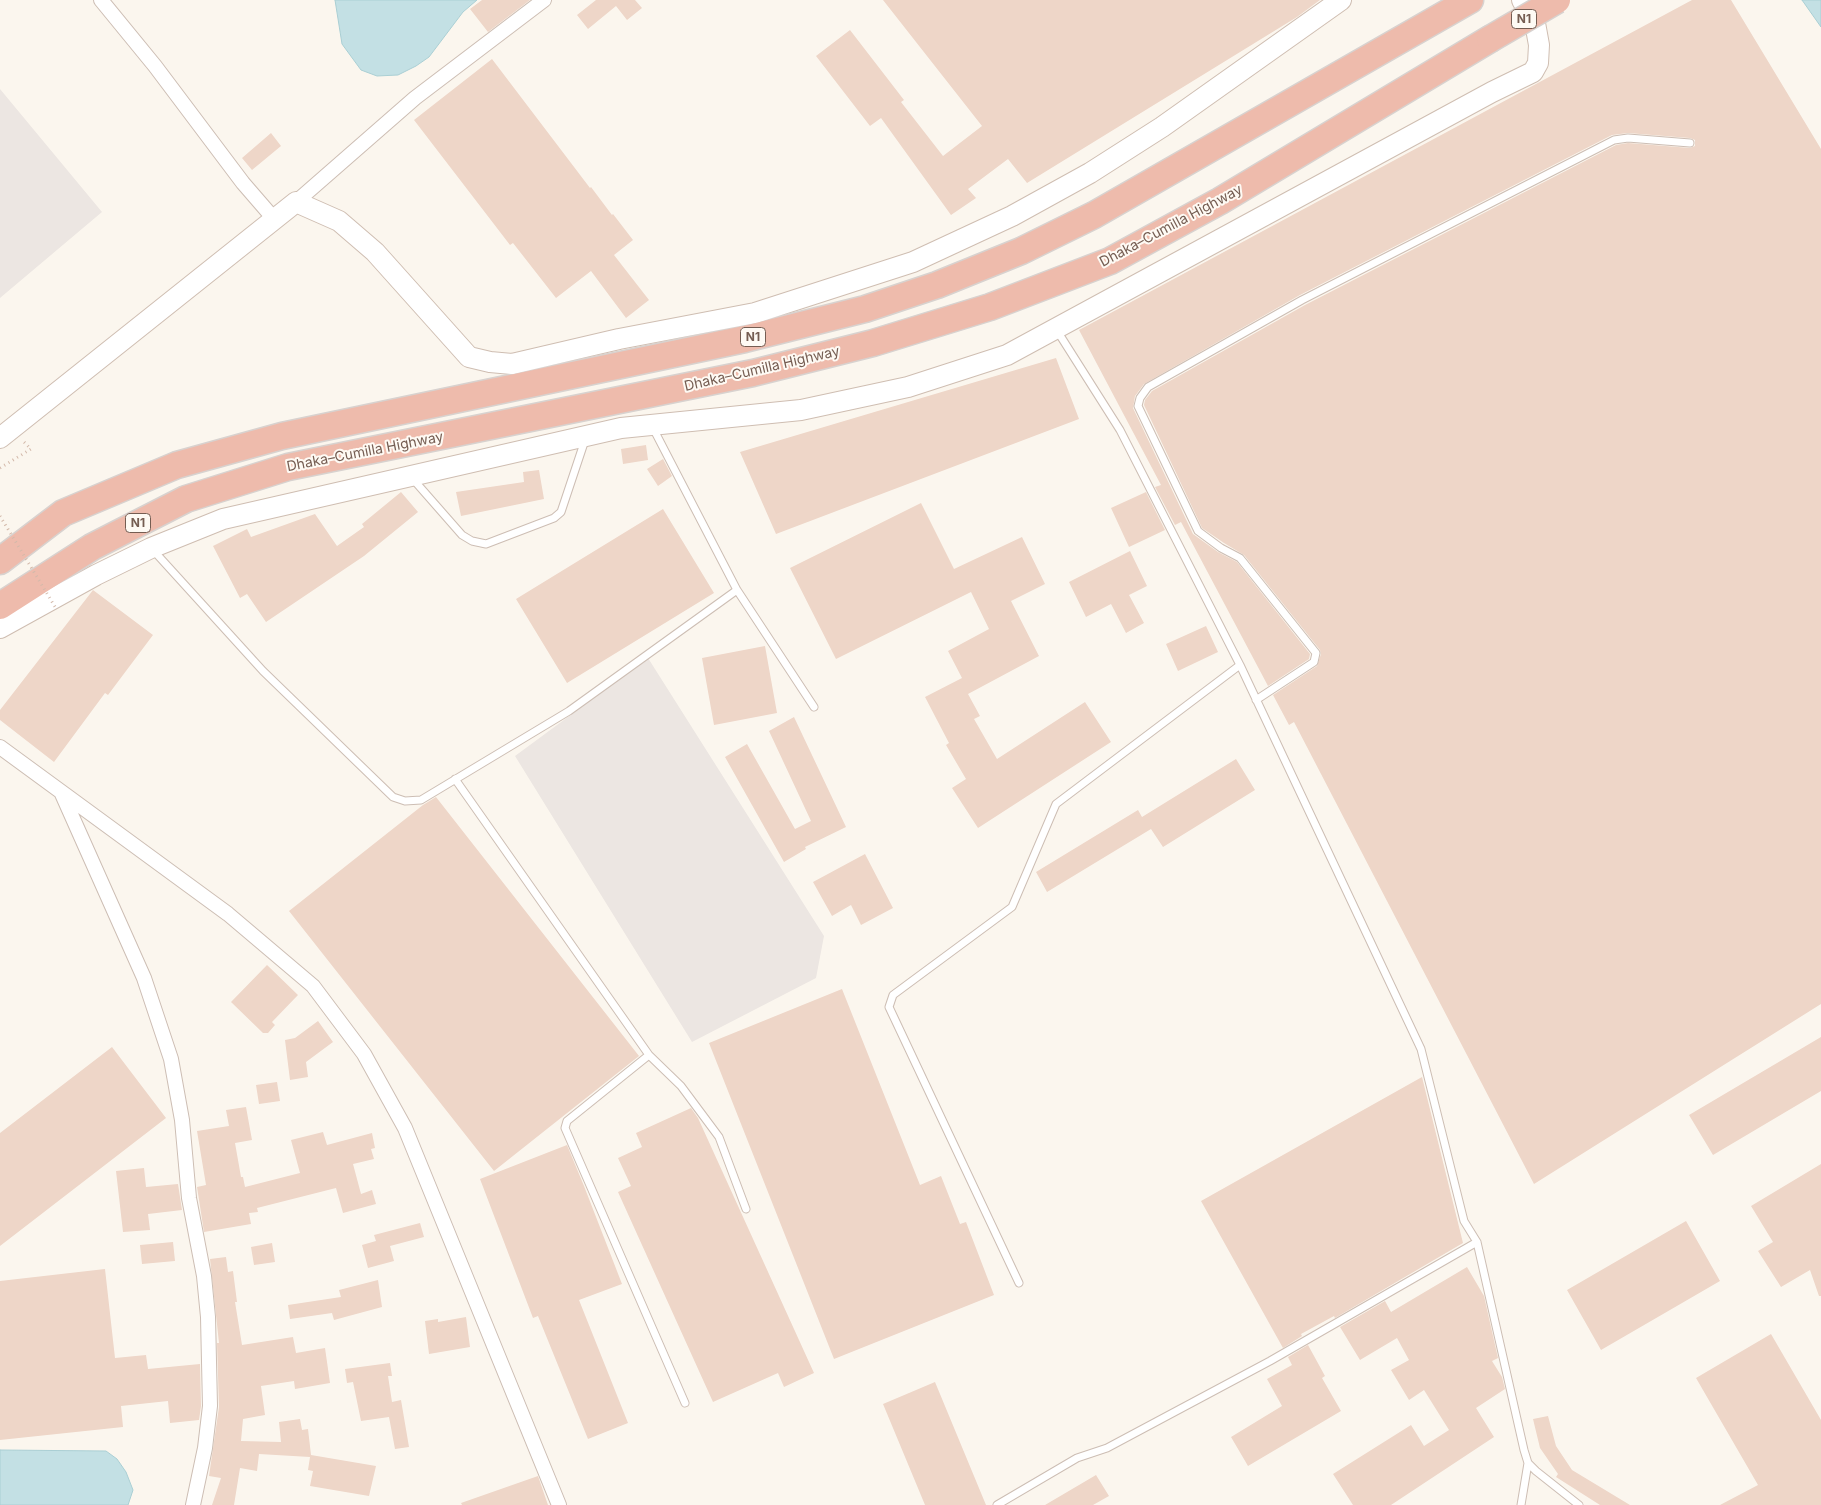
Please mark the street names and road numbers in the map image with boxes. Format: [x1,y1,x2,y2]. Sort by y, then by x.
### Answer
road number: N1 [1512,10,1536,28]
street label: Dhaka–Cumilla Highway [1097,181,1245,271]
road number: N1 [740,328,766,347]
street label: Dhaka–Cumilla Highway [683,343,841,395]
street label: Dhaka–Cumilla Highway [285,429,445,475]
road number: N1 [126,514,150,532]

